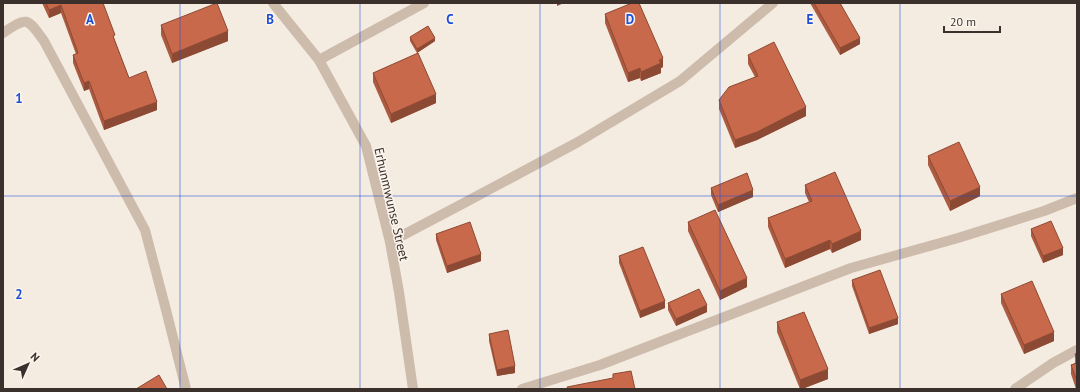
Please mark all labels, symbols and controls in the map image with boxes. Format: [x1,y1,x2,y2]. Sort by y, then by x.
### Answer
scale bar [944,8,1000,34]
text: A [86,11,94,28]
text: B [266,11,274,28]
text: C [446,11,454,28]
text: D [626,11,634,28]
text: E [807,11,814,28]
text: 20 m [950,14,976,29]
text: 1 [15,90,23,107]
street label: Erhunmwunse Street [370,146,413,263]
text: 2 [15,286,23,303]
north arrow [8,344,48,384]
text: N [28,349,43,364]

